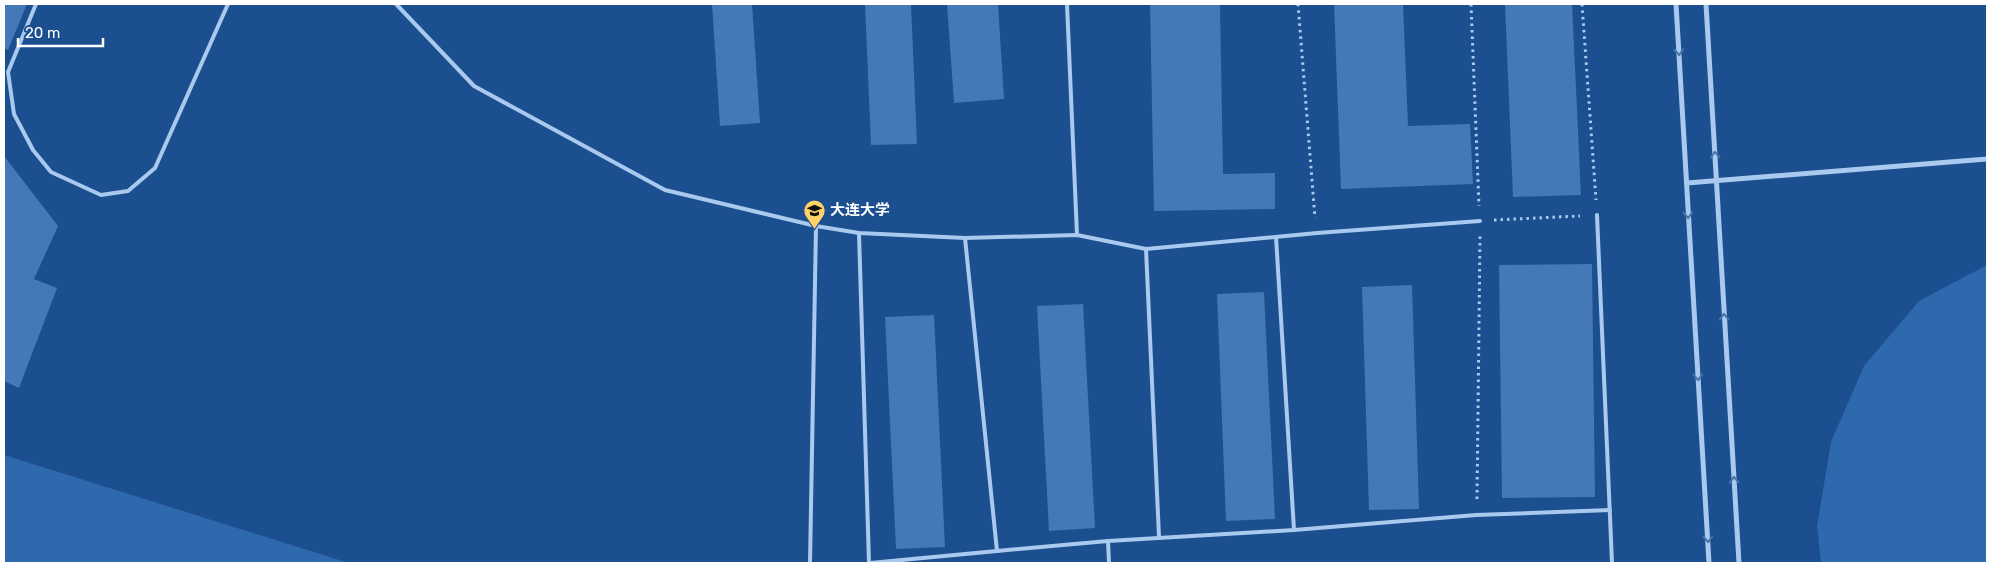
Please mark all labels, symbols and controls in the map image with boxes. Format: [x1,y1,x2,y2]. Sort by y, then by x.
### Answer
scale bar [18,15,102,47]
text: 20 m [25,24,60,42]
one-way arrow [1673,49,1684,57]
one-way arrow [1709,151,1720,159]
school or university icon: 大连大学 [802,198,826,229]
place label: 大连大学 [830,201,890,219]
one-way arrow [1683,211,1694,219]
one-way arrow [1719,313,1730,321]
one-way arrow [1692,373,1703,381]
one-way arrow [1728,475,1739,483]
one-way arrow [1702,535,1713,543]

